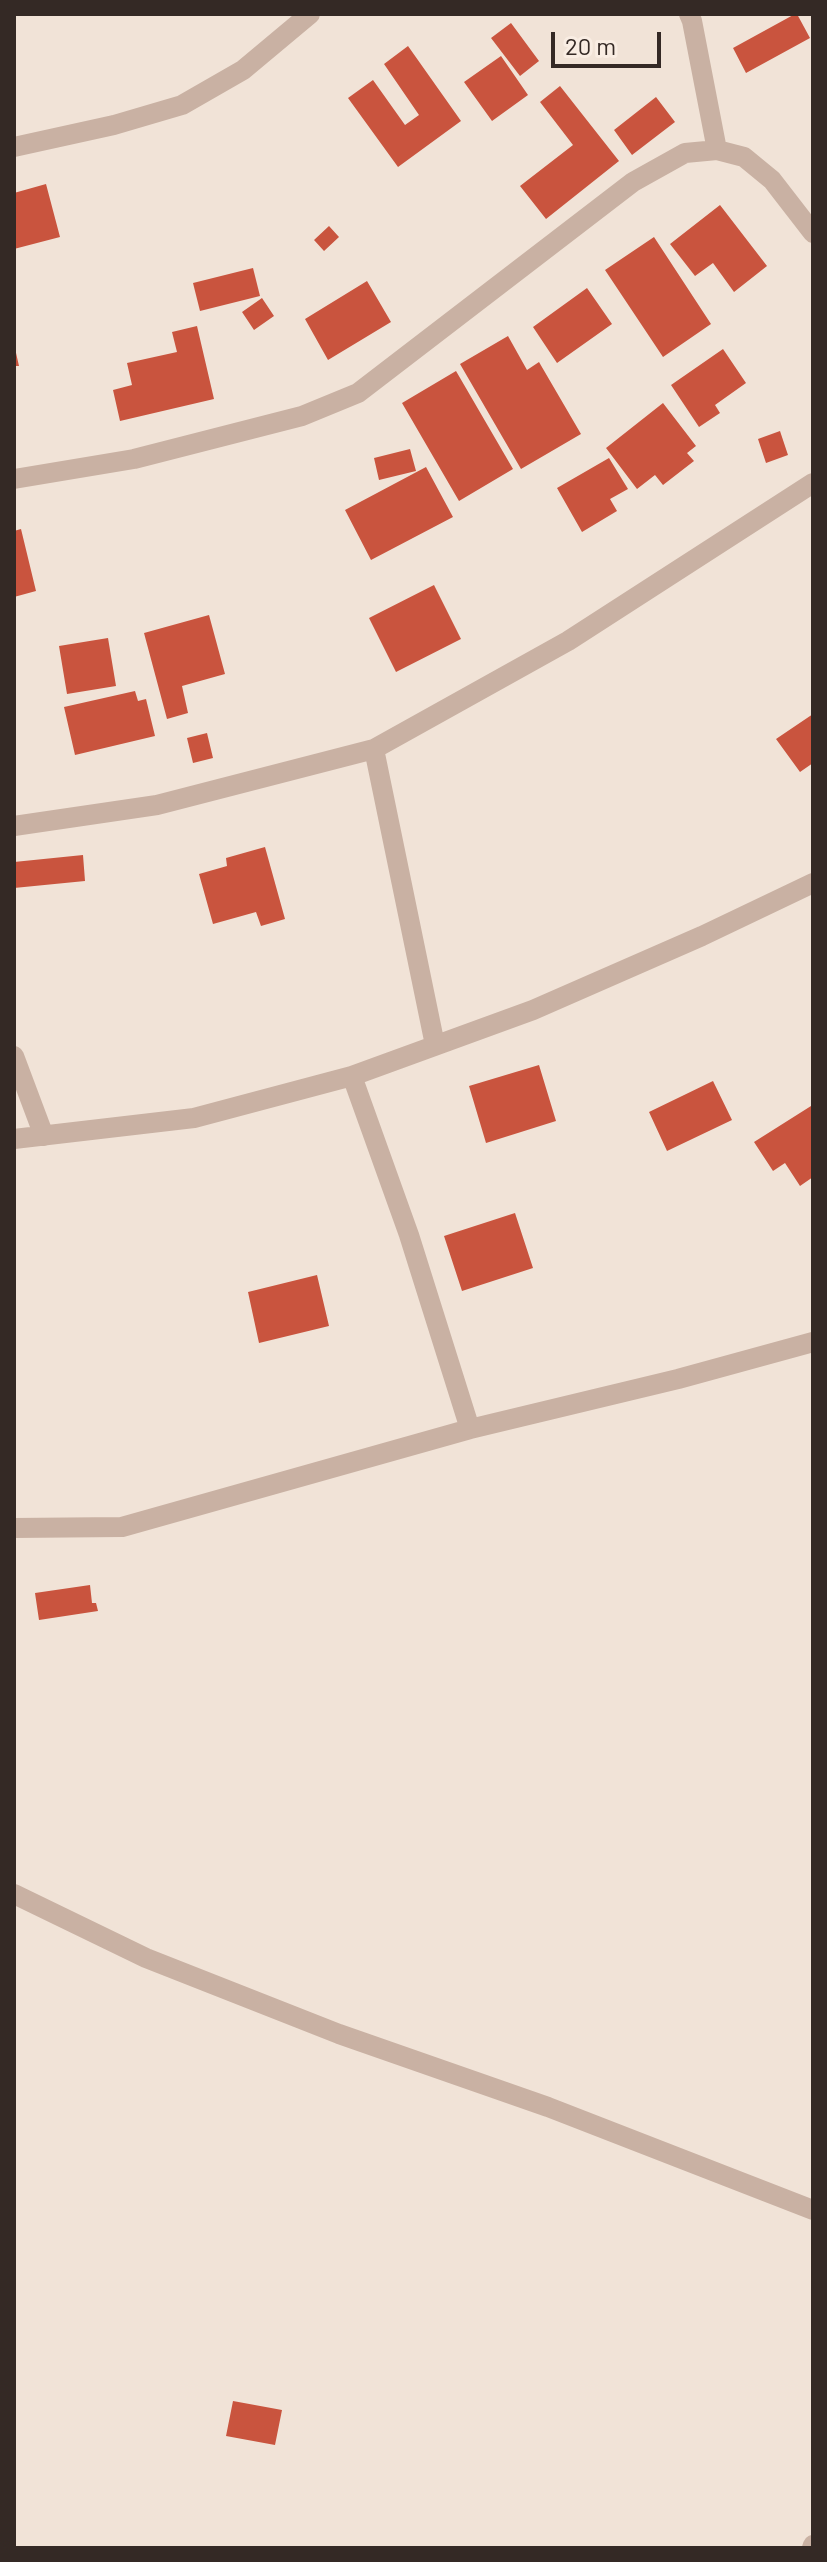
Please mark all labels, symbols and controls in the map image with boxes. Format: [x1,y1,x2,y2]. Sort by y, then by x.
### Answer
scale bar [555,16,665,66]
text: 20 m [565,31,616,60]

